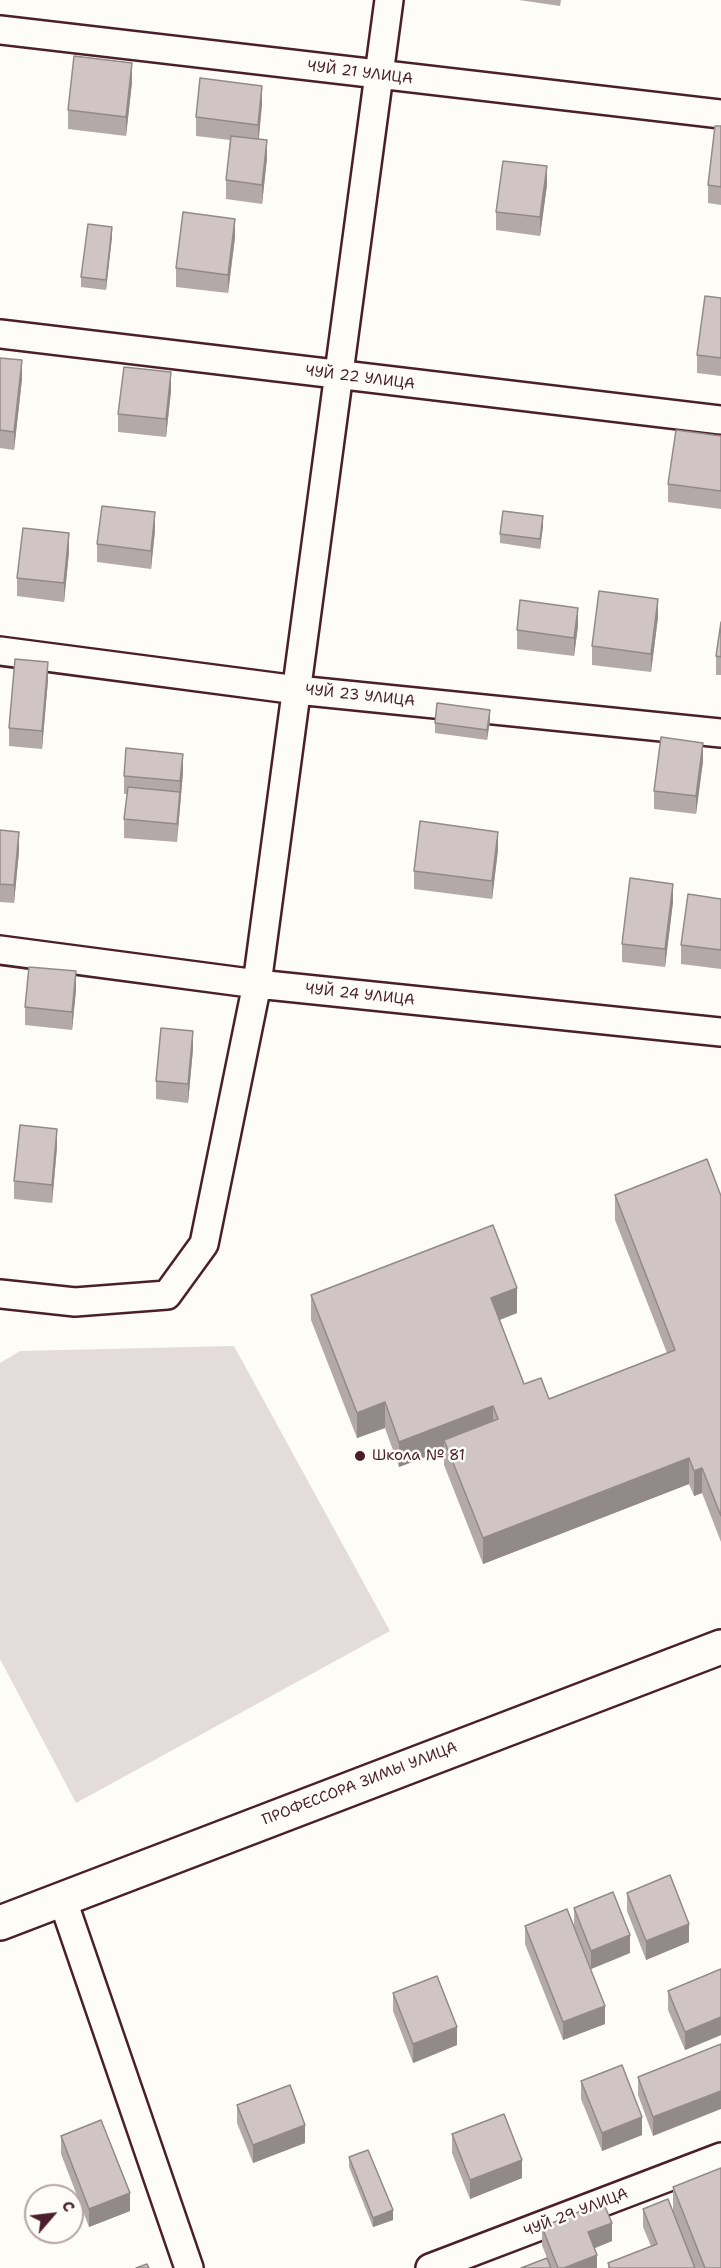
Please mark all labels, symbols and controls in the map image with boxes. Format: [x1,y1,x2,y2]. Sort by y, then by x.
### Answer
street label: ЧУЙ 21 УЛИЦА [306,58,414,88]
street label: ЧУЙ 22 УЛИЦА [304,362,416,394]
street label: ЧУЙ 23 УЛИЦА [304,681,416,711]
street label: ЧУЙ 24 УЛИЦА [304,980,416,1010]
place label: Школа № 81 [372,1447,465,1465]
marker: Школа № 81 [353,1449,367,1463]
street label: ПРОФЕССОРА ЗИМЫ УЛИЦА [260,1738,460,1830]
north arrow [24,2184,84,2244]
street label: ЧУЙ 29 УЛИЦА [521,2185,631,2241]
text: С [57,2197,80,2216]

